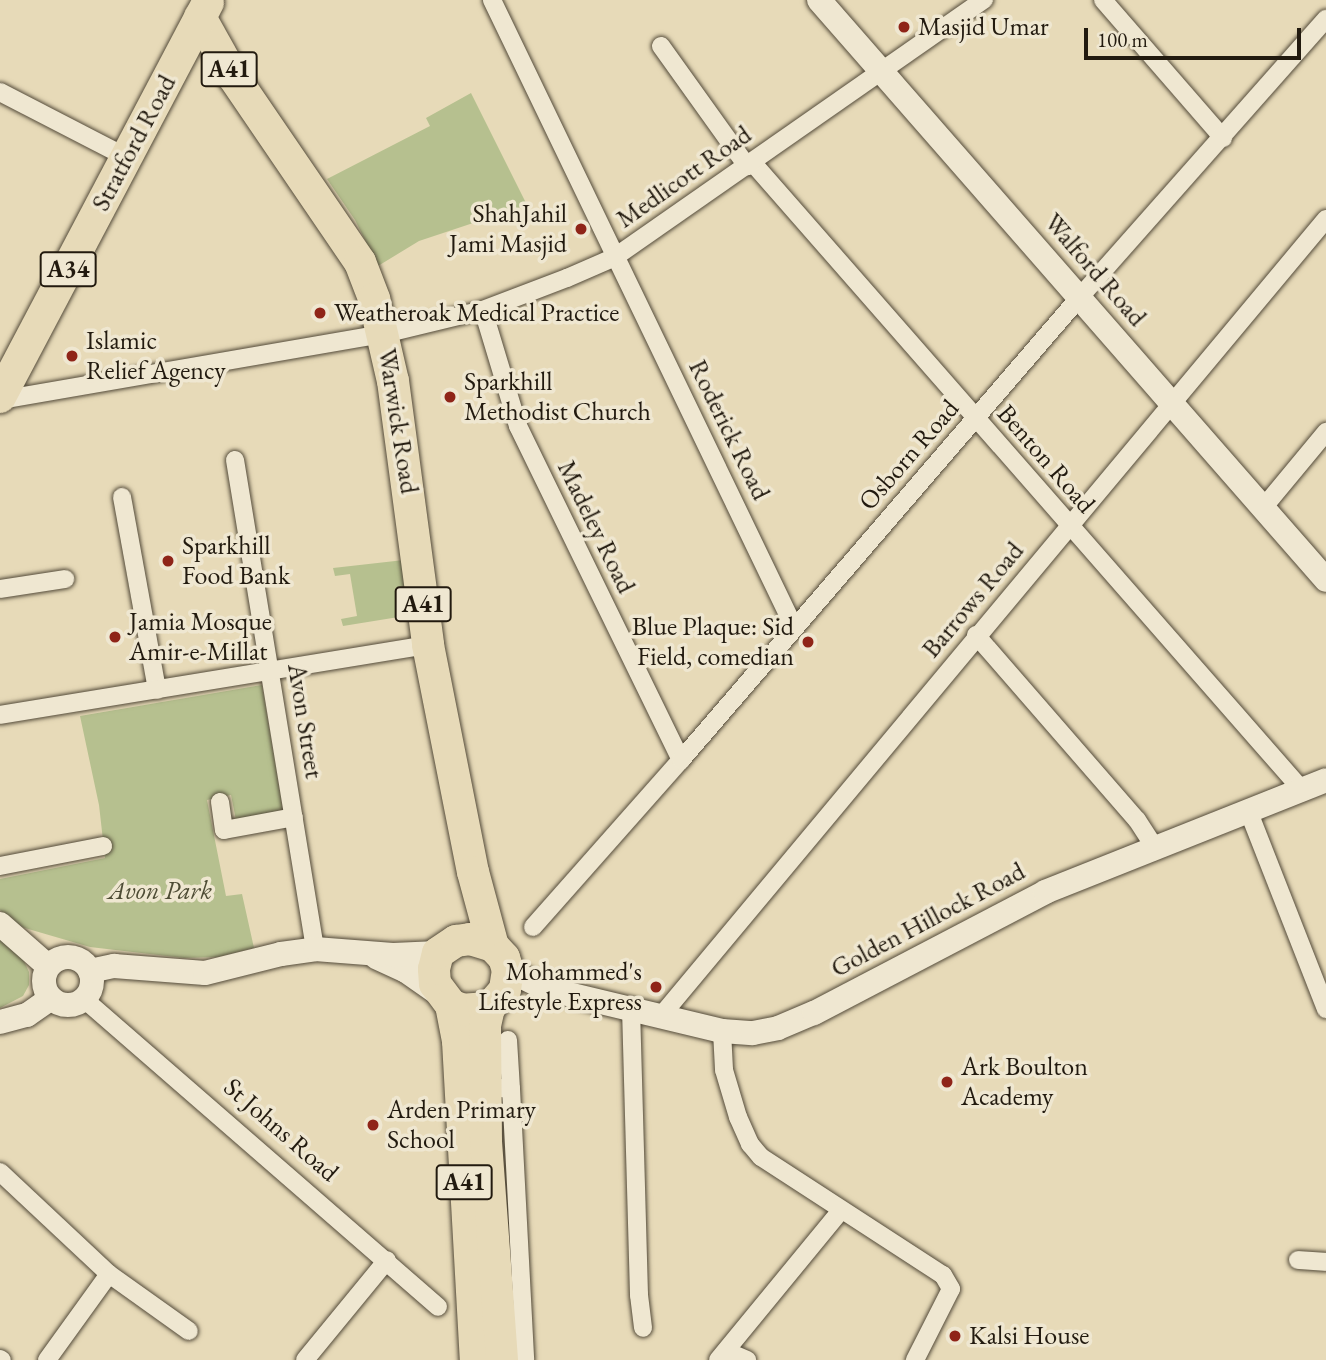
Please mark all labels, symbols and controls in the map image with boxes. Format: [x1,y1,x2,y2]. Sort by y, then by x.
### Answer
place label: Masjid Umar [918,11,1049,43]
scale bar [1088,14,1305,58]
marker: Masjid Umar [896,19,912,35]
text: 100 m [1097,26,1148,53]
road number: A41 [199,48,259,90]
street label: Stratford Road [85,70,183,216]
street label: Medlicott Road [611,119,757,235]
place label: ShahJahil Jami Masjid [449,198,567,260]
street label: Walford Road [1037,207,1153,333]
marker: ShahJahil Jami Masjid [573,221,589,237]
road number: A34 [38,248,98,290]
place label: Weatheroak Medical Practice [334,297,619,329]
marker: Weatheroak Medical Practice [312,305,328,321]
place label: Islamic Relief Agency [86,325,226,386]
street label: Warwick Road [371,346,425,496]
marker: Islamic Relief Agency [64,348,80,364]
street label: Roderick Road [682,355,776,505]
place label: Sparkhill Methodist Church [464,366,651,428]
marker: Sparkhill Methodist Church [442,389,458,405]
street label: Osborn Road [852,393,966,517]
street label: Benton Road [990,398,1102,520]
street label: Madeley Road [550,455,642,599]
place label: Sparkhill Food Bank [182,530,290,592]
street label: Barrows Road [916,536,1030,664]
marker: Sparkhill Food Bank [160,553,176,569]
road number: A41 [393,584,453,624]
place label: Jamia Mosque Amir-e-Millat [129,606,272,668]
place label: Blue Plaque: Sid Field, comedian [632,611,794,672]
marker: Jamia Mosque Amir-e-Millat [107,629,123,645]
marker: Blue Plaque: Sid Field, comedian [800,634,816,650]
street label: Avon Street [281,661,329,781]
street label: Golden Hillock Road [826,856,1030,984]
park label: Avon Park [108,875,212,907]
place label: Mohammed's Lifestyle Express [478,956,642,1018]
marker: Mohammed's Lifestyle Express [648,979,664,995]
place label: Ark Boulton Academy [961,1051,1088,1112]
street label: St Johns Road [217,1072,345,1188]
marker: Ark Boulton Academy [939,1074,955,1090]
place label: Arden Primary School [387,1094,536,1156]
marker: Arden Primary School [365,1117,381,1133]
road number: A41 [434,1162,494,1202]
place label: Kalsi House [969,1320,1089,1352]
marker: Kalsi House [947,1328,963,1344]

